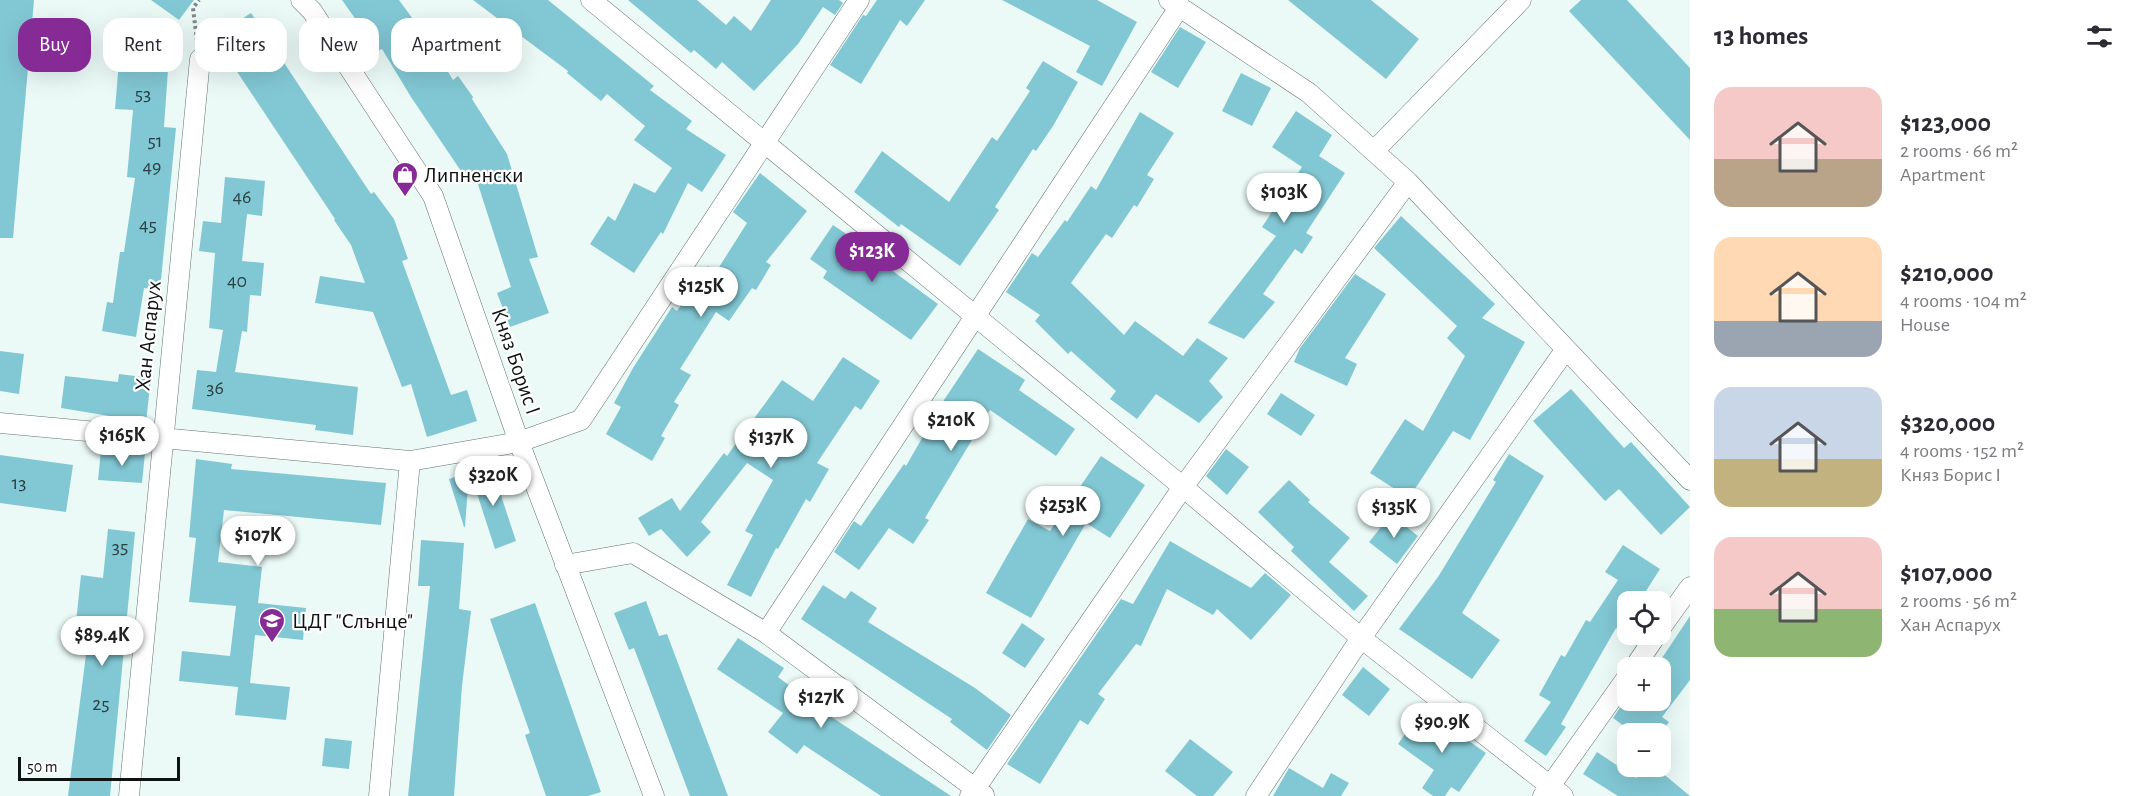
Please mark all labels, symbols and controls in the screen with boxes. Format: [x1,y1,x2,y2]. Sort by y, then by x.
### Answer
chip: Buy [18,18,91,72]
chip: Rent [103,18,183,72]
chip: Filters [195,18,287,72]
chip: New [299,18,379,72]
chip: Apartment [391,18,522,72]
icon: filters [2083,20,2116,53]
text: 13 homes [1714,23,1808,49]
house number: 53 [135,84,151,104]
text: $123,000 [1900,110,1991,136]
icon: home [1762,111,1834,183]
house number: 51 [147,131,163,151]
text: 2 rooms · 66 m² [1900,141,2018,161]
house number: 49 [142,157,162,177]
shop icon: Липненски [390,160,420,198]
place label: Липненски [424,164,524,186]
text: Apartment [1900,165,1985,185]
pin: $103K [1242,173,1326,224]
text: $103K [1261,182,1307,202]
house number: 46 [232,187,252,207]
house number: 45 [139,215,157,235]
pin: $123K [830,232,914,283]
text: $123K [849,241,895,261]
text: $210,000 [1900,260,1993,286]
icon: home [1762,261,1834,333]
pin: $125K [659,267,743,318]
house number: 40 [227,271,247,291]
text: $125K [678,276,724,296]
street label: Хан Аспарух [131,279,165,392]
text: 4 rooms · 104 m² [1900,291,2027,311]
street label: Княз Борис I [488,305,544,417]
text: House [1900,315,1950,335]
house number: 36 [206,378,224,398]
pin: $210K [909,401,993,452]
text: $210K [927,410,975,430]
text: $320,000 [1900,410,1995,436]
icon: home [1762,411,1834,483]
pin: $165K [80,416,164,467]
pin: $137K [729,418,813,469]
text: $165K [99,425,145,445]
text: $137K [748,427,794,447]
text: 4 rooms · 152 m² [1900,441,2024,461]
pin: $320K [451,456,535,507]
text: $320K [468,465,518,485]
text: Княз Борис I [1900,465,2001,485]
house number: 13 [11,473,27,493]
pin: $253K [1021,486,1105,537]
pin: $135K [1352,488,1436,539]
text: $253K [1039,495,1087,515]
text: $135K [1371,497,1417,517]
pin: $107K [216,516,300,567]
text: $107K [235,525,281,545]
house number: 35 [112,537,128,557]
text: $107,000 [1900,560,1992,586]
icon: home [1762,561,1834,633]
map controls [1617,591,1671,777]
button: locate [1617,591,1671,645]
text: 2 rooms · 56 m² [1900,591,2017,611]
school or university icon: ЦДГ "Слънце" [257,606,287,644]
place label: ЦДГ "Слънце" [292,610,413,632]
text: Хан Аспарух [1900,615,2001,635]
pin: $89.4K [53,616,151,667]
text: $89.4K [75,625,129,645]
button: + [1617,657,1671,711]
pin: $127K [779,678,863,729]
text: $127K [798,687,844,707]
house number: 25 [92,694,110,714]
pin: $90.9K [1393,703,1491,754]
text: $90.9K [1415,712,1470,732]
button: − [1617,723,1671,777]
scale bar [18,754,180,782]
text: 50 m [27,759,58,775]

